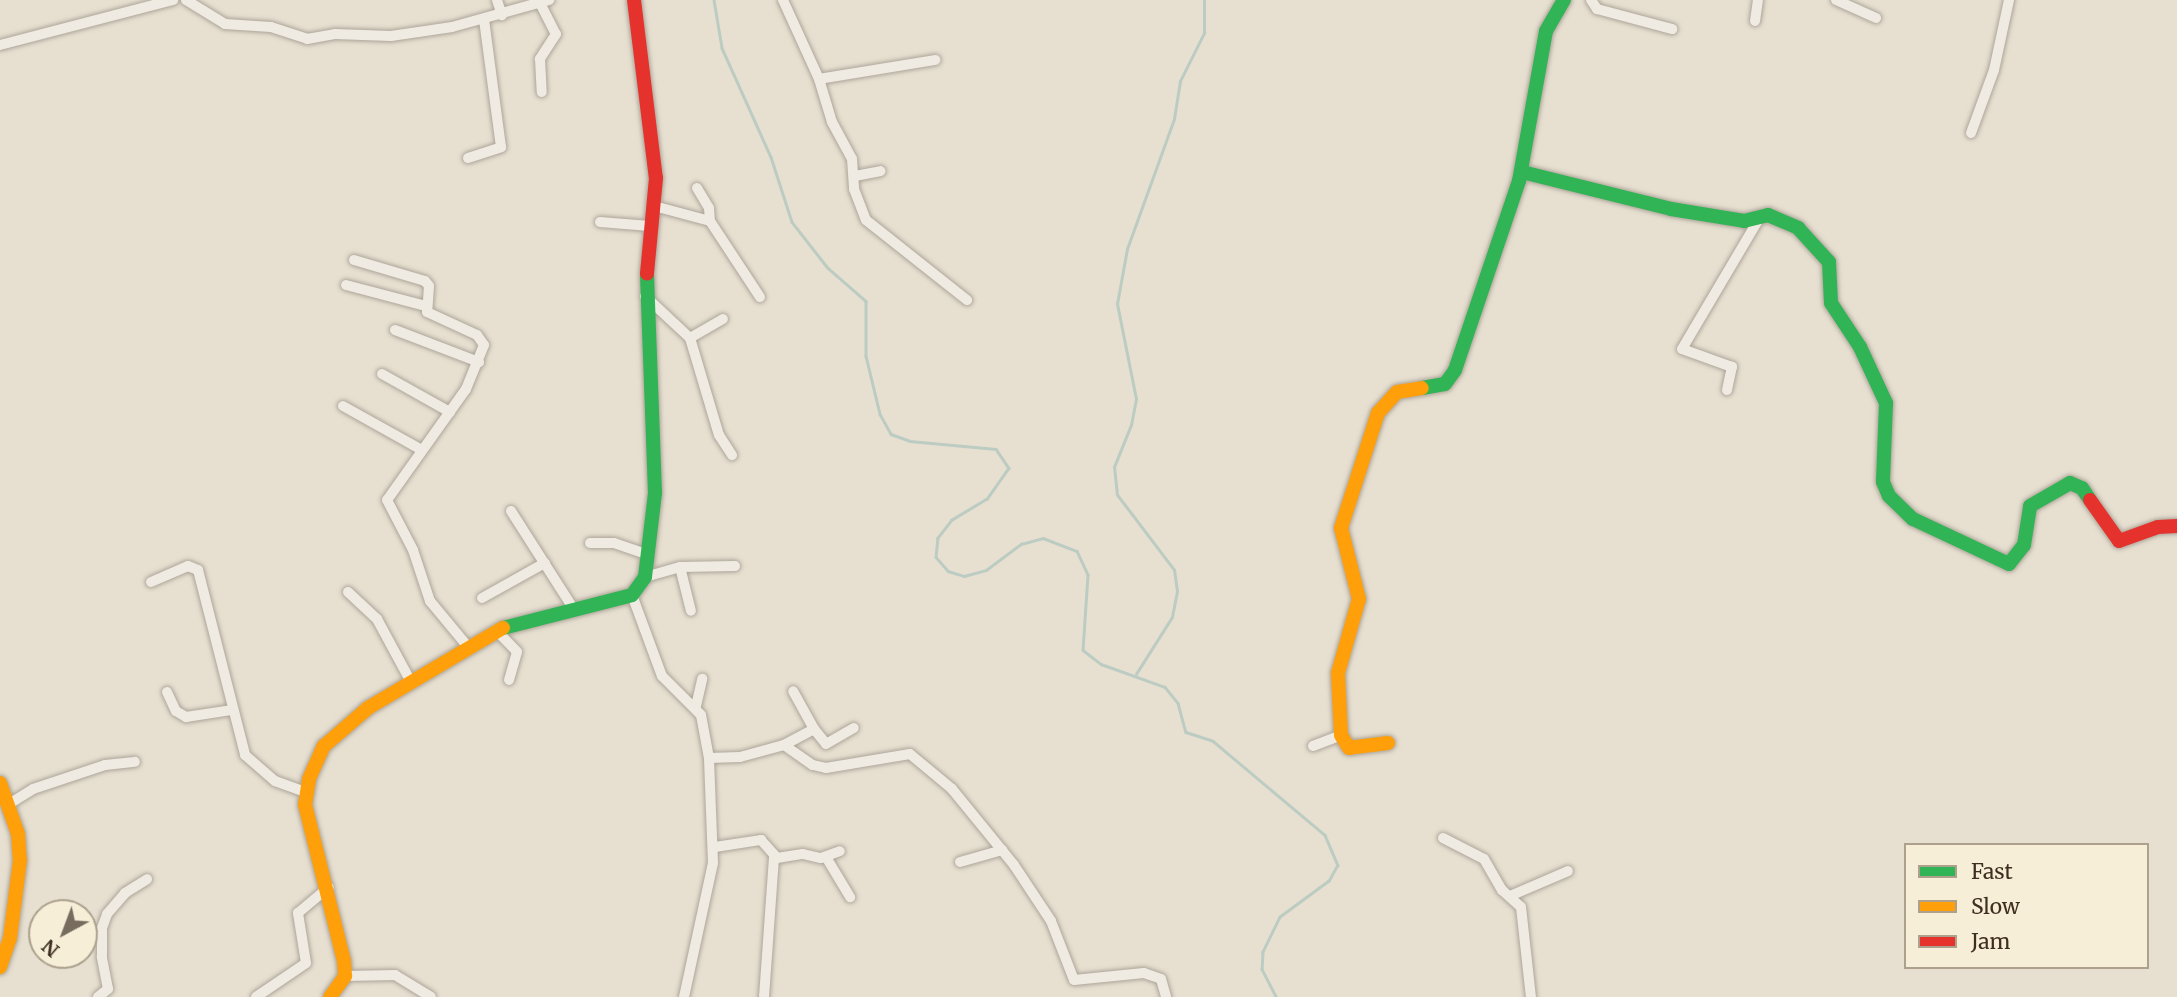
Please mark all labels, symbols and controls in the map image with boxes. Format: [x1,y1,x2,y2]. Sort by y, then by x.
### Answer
legend [1904,843,2149,969]
text: Fast [1971,858,2013,885]
text: Slow [1971,893,2020,920]
north arrow [28,899,98,969]
text: Jam [1971,928,2010,955]
text: N [37,934,64,962]

